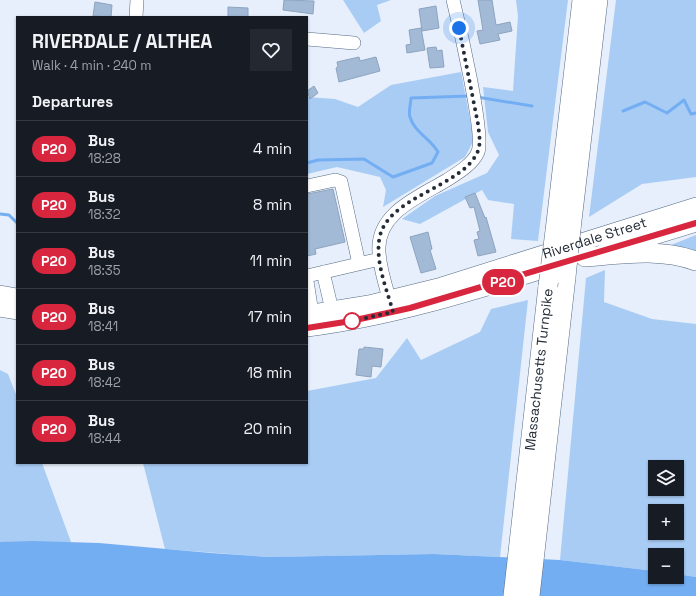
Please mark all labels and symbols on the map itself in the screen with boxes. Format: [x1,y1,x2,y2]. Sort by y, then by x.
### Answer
your location [449,18,469,38]
street label: Riverdale Street [540,213,649,263]
line badge: P20 [480,269,526,295]
street label: Massachusetts Turnpike [520,287,557,451]
unlabelled marker [343,312,361,330]

